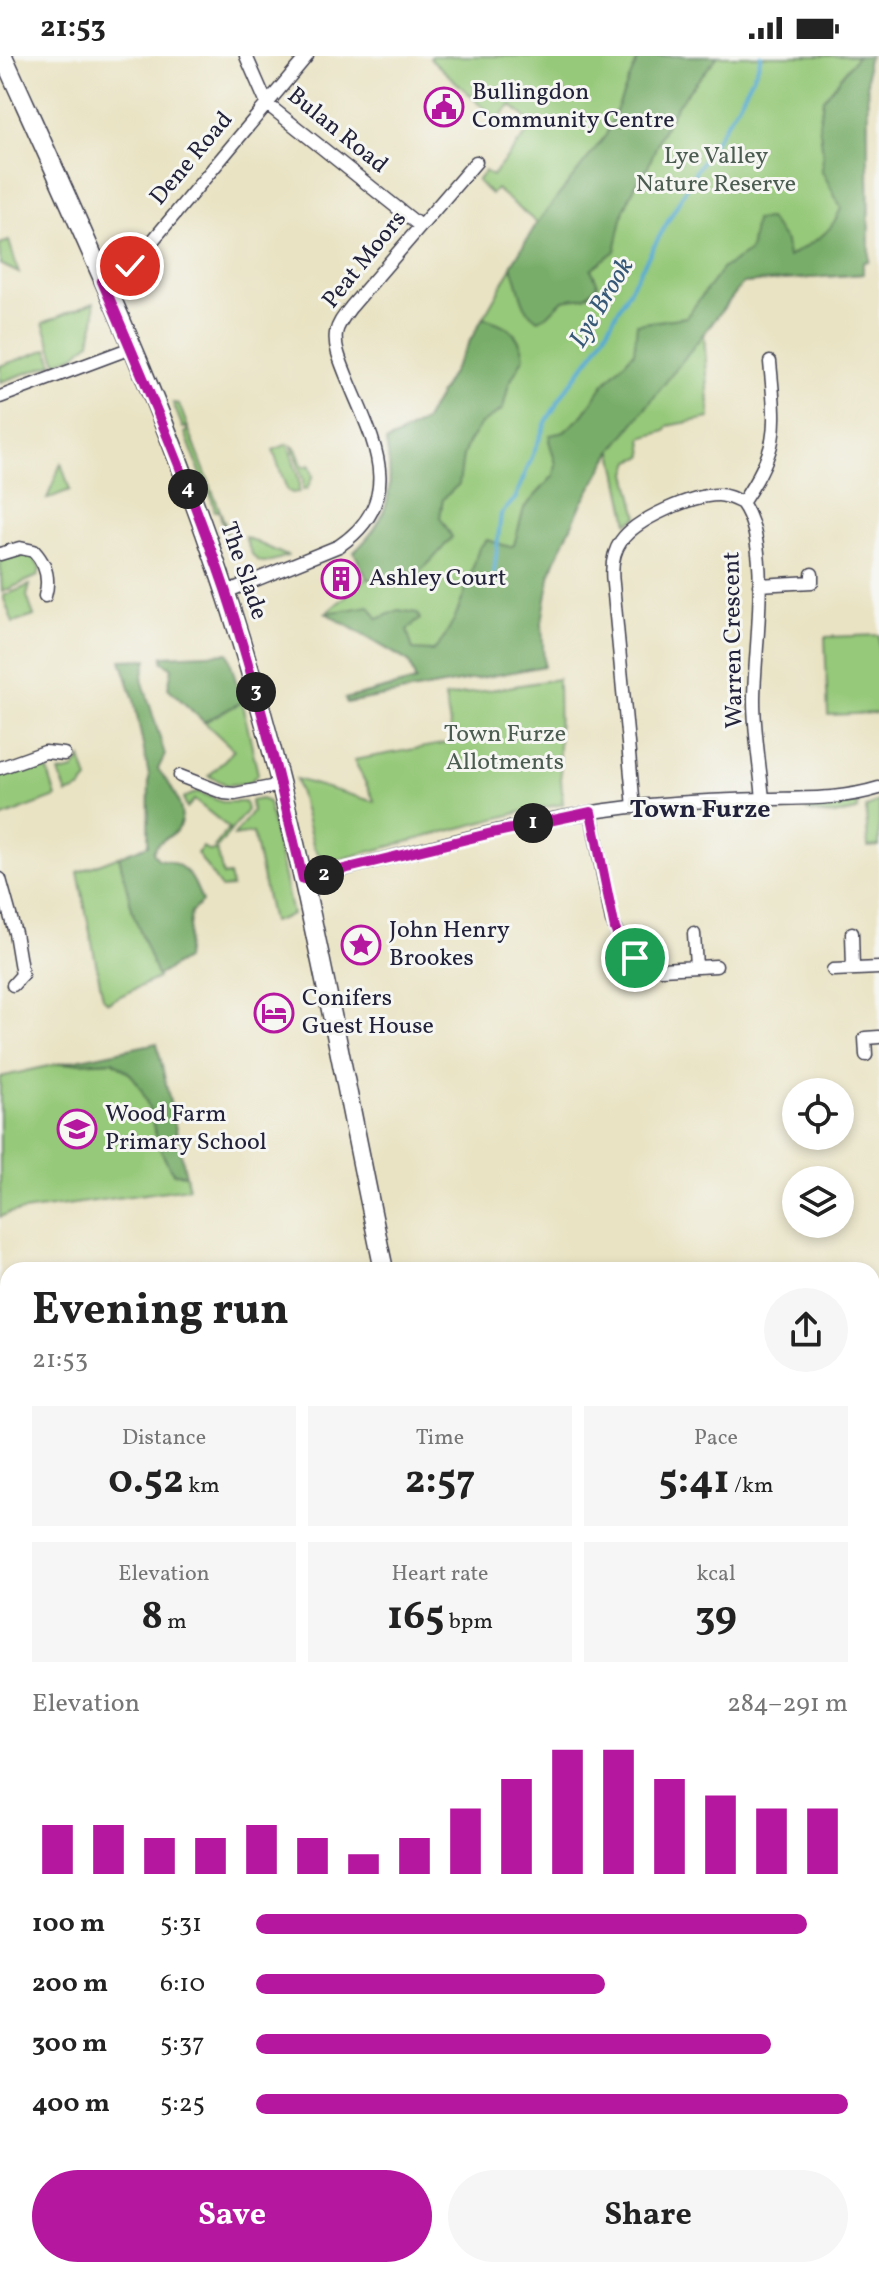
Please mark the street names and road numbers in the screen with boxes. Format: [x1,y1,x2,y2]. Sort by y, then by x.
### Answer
street label: Bulan Road [279,80,395,182]
street label: Dene Road [142,105,242,213]
street label: Peat Moors [315,204,415,316]
street label: The Slade [210,518,276,624]
street label: Warren Crescent [715,551,753,729]

